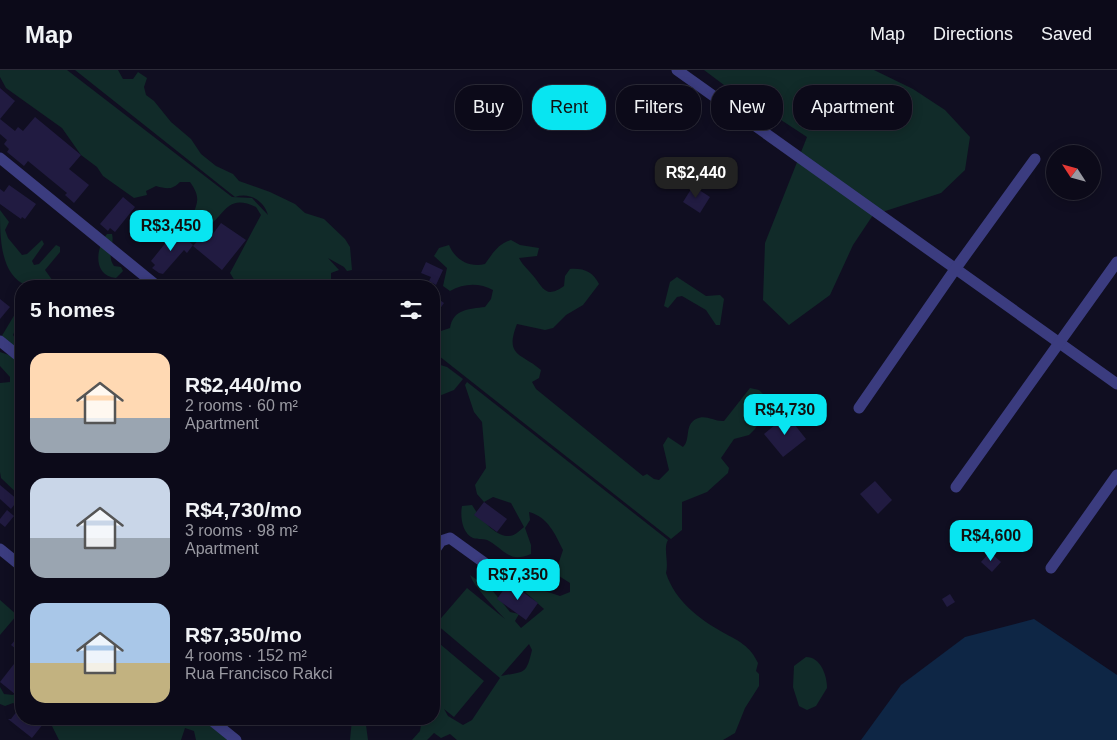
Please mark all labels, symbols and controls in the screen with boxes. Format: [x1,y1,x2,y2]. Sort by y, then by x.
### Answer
text: Map [25,21,73,48]
text: Map [870,24,905,44]
text: Directions [933,24,1013,44]
text: Saved [1041,24,1092,44]
chip: Buy [455,85,522,130]
chip: Rent [532,85,606,130]
chip: Filters [616,85,701,130]
chip: New [711,85,783,130]
chip: Apartment [793,85,912,130]
north arrow [1046,145,1101,200]
map controls [1046,145,1101,200]
pin: R$2,440 [650,156,742,199]
text: R$2,440 [666,164,726,181]
pin: R$3,450 [125,210,217,252]
text: R$3,450 [141,217,201,234]
icon: filters [397,296,425,324]
text: 5 homes [30,298,115,321]
icon: home [70,373,130,433]
text: R$2,440/mo [185,373,302,396]
pin: R$4,730 [739,394,831,436]
text: 2 rooms · 60 m² [185,397,298,414]
text: R$4,730 [755,401,815,418]
text: Apartment [185,415,259,432]
icon: home [70,498,130,558]
text: R$4,730/mo [185,498,302,521]
pin: R$4,600 [945,520,1037,562]
text: 3 rooms · 98 m² [185,522,298,539]
text: R$4,600 [961,527,1021,544]
text: Apartment [185,540,259,557]
pin: R$7,350 [472,558,564,601]
text: R$7,350 [488,566,548,583]
icon: home [70,623,130,683]
text: R$7,350/mo [185,623,302,646]
text: 4 rooms · 152 m² [185,647,307,664]
text: Rua Francisco Rakci [185,665,333,682]

